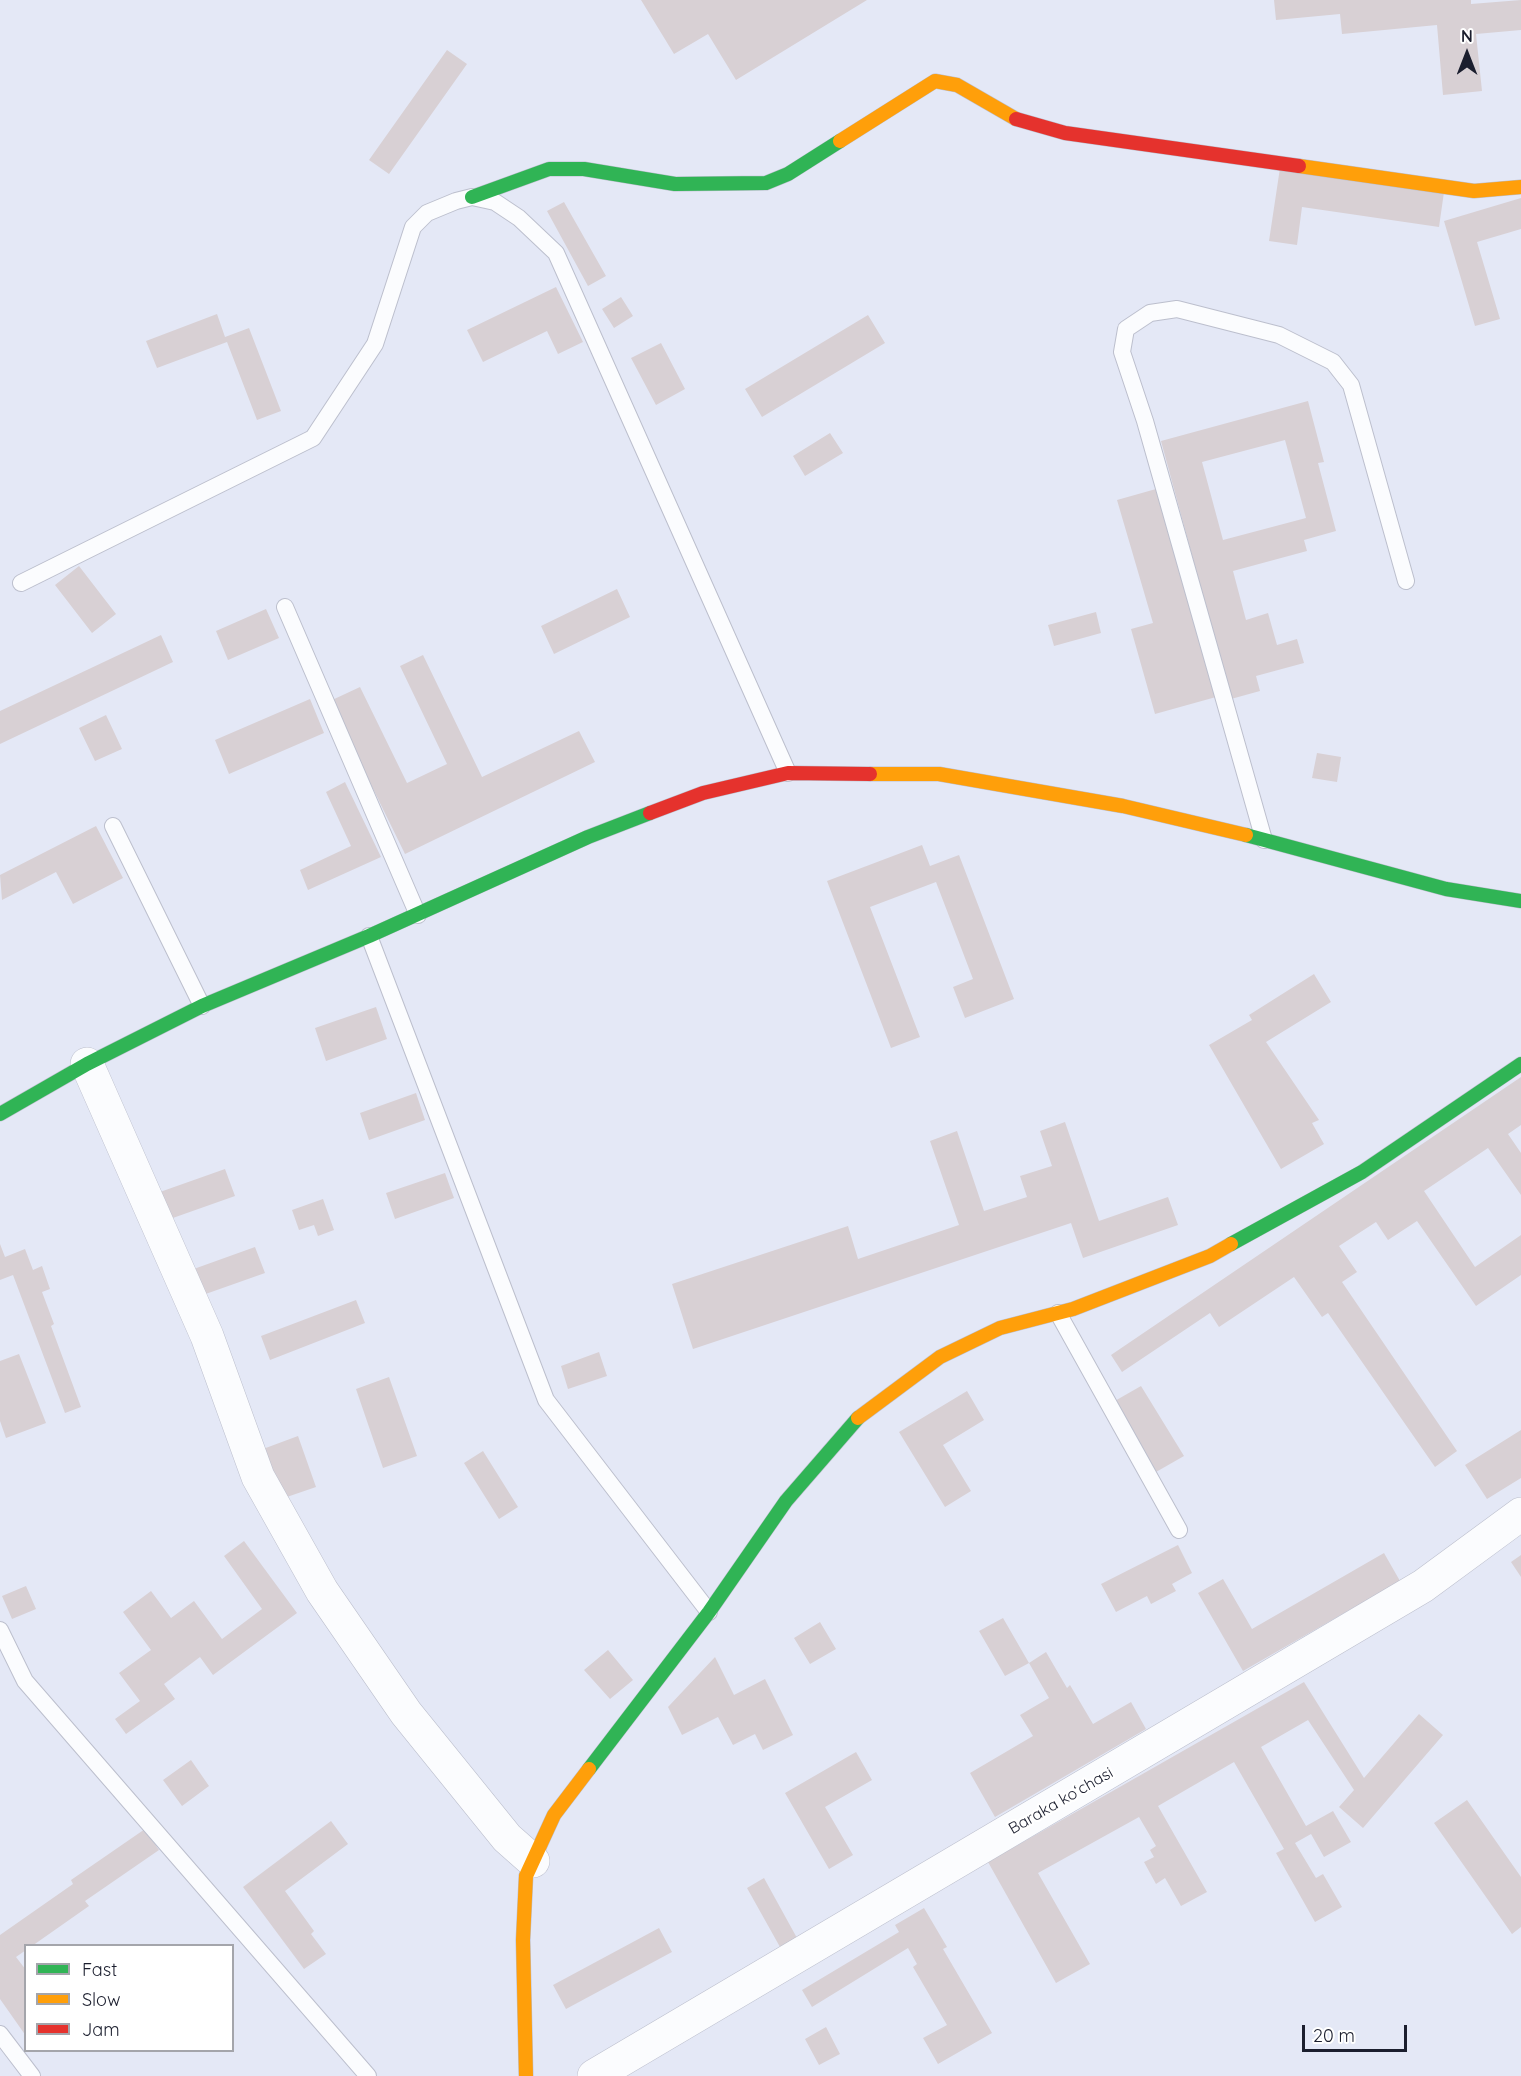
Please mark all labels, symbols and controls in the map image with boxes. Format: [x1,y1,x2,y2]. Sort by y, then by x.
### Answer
north arrow [1437,24,1497,84]
text: N [1461,26,1473,46]
street label: Baraka koʻchasi [1005,1763,1117,1839]
legend [24,1944,234,2052]
text: Fast [82,1958,117,1981]
text: Slow [82,1988,120,2011]
scale bar [1305,2013,1410,2051]
text: Jam [82,2018,120,2041]
text: 20 m [1313,2024,1355,2047]

